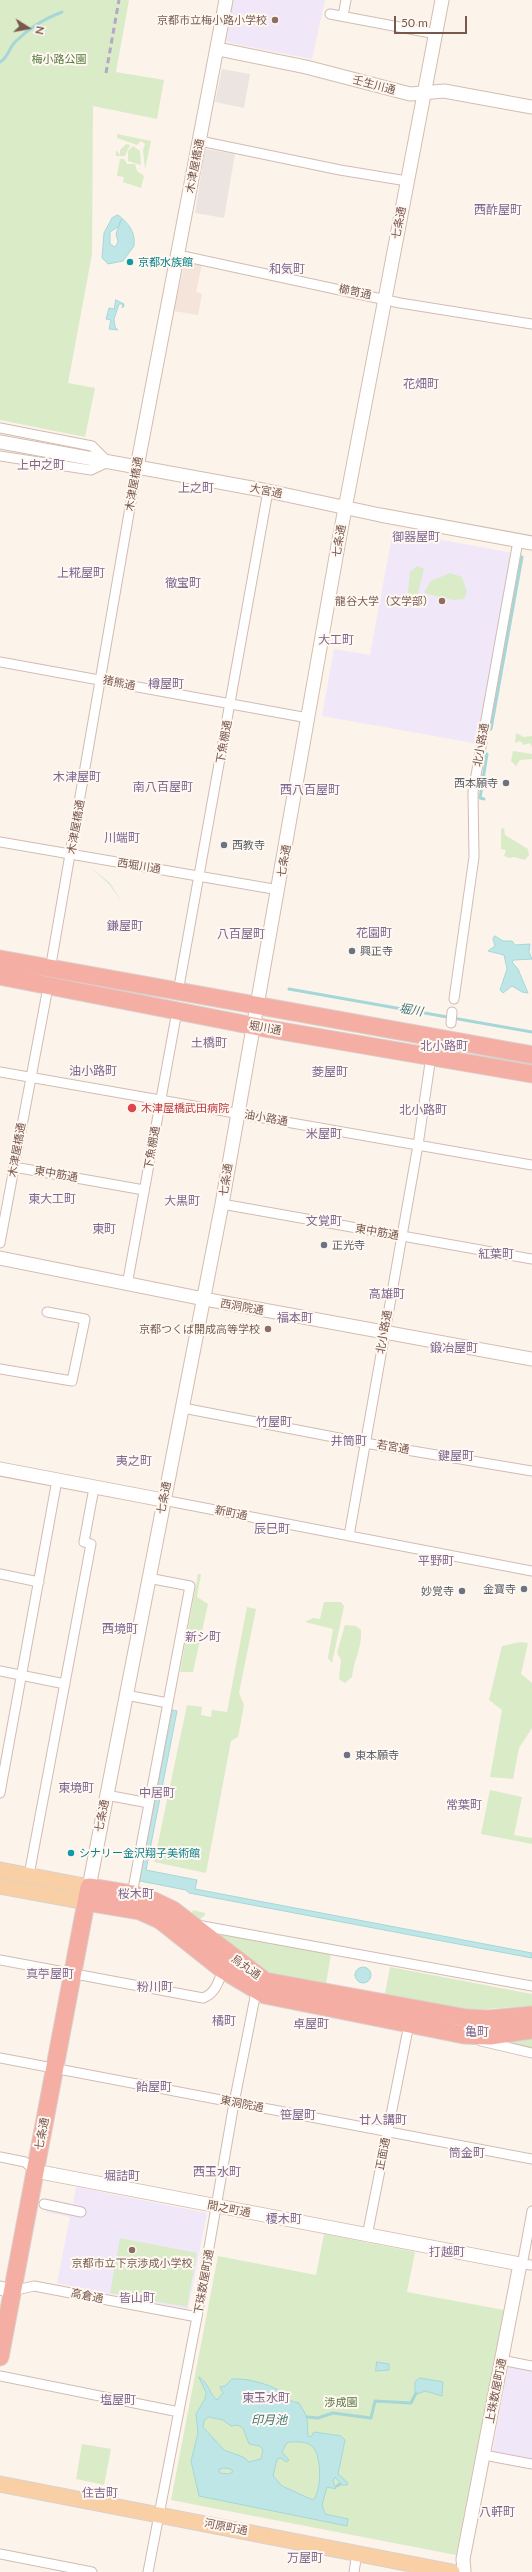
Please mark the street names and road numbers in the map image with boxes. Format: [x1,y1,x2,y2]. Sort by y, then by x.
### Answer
street label: 壬生川通 [351,73,397,97]
street label: 木津屋橋通 [183,138,207,194]
street label: 七条通 [389,206,409,240]
street label: 櫛笥通 [337,282,373,302]
street label: 木津屋橋通 [123,456,145,512]
street label: 大宮通 [249,481,283,501]
street label: 七条通 [330,524,348,558]
street label: 猪熊通 [102,673,136,693]
street label: 下魚棚通 [214,719,234,765]
street label: 北小路通 [471,722,491,768]
street label: 木津屋橋通 [65,799,87,855]
street label: 七条通 [275,844,293,878]
street label: 西堀川通 [116,856,162,876]
street label: 堀川通 [248,1019,282,1037]
street label: 油小路通 [243,1108,289,1128]
street label: 木津屋橋通 [6,1122,28,1178]
street label: 下魚棚通 [142,1125,162,1171]
street label: 七条通 [217,1163,235,1197]
street label: 東中筋通 [33,1164,79,1184]
street label: 東中筋通 [354,1222,400,1242]
street label: 西洞院通 [219,1297,265,1317]
street label: 北小路通 [374,1309,394,1355]
street label: 若宮通 [376,1438,410,1456]
street label: 七条通 [154,1481,174,1515]
street label: 新町通 [214,1503,248,1523]
street label: 七条通 [92,1799,112,1833]
street label: 烏丸通 [229,1952,263,1982]
street label: 東洞院通 [219,2093,265,2115]
street label: 七条通 [32,2117,52,2151]
street label: 正面通 [373,2137,393,2171]
street label: 間之町通 [206,2198,252,2220]
street label: 下珠数屋町通 [192,2248,216,2316]
street label: 高倉通 [70,2286,104,2306]
street label: 上珠数屋町通 [483,2357,509,2425]
street label: 河原町通 [203,2516,249,2538]

